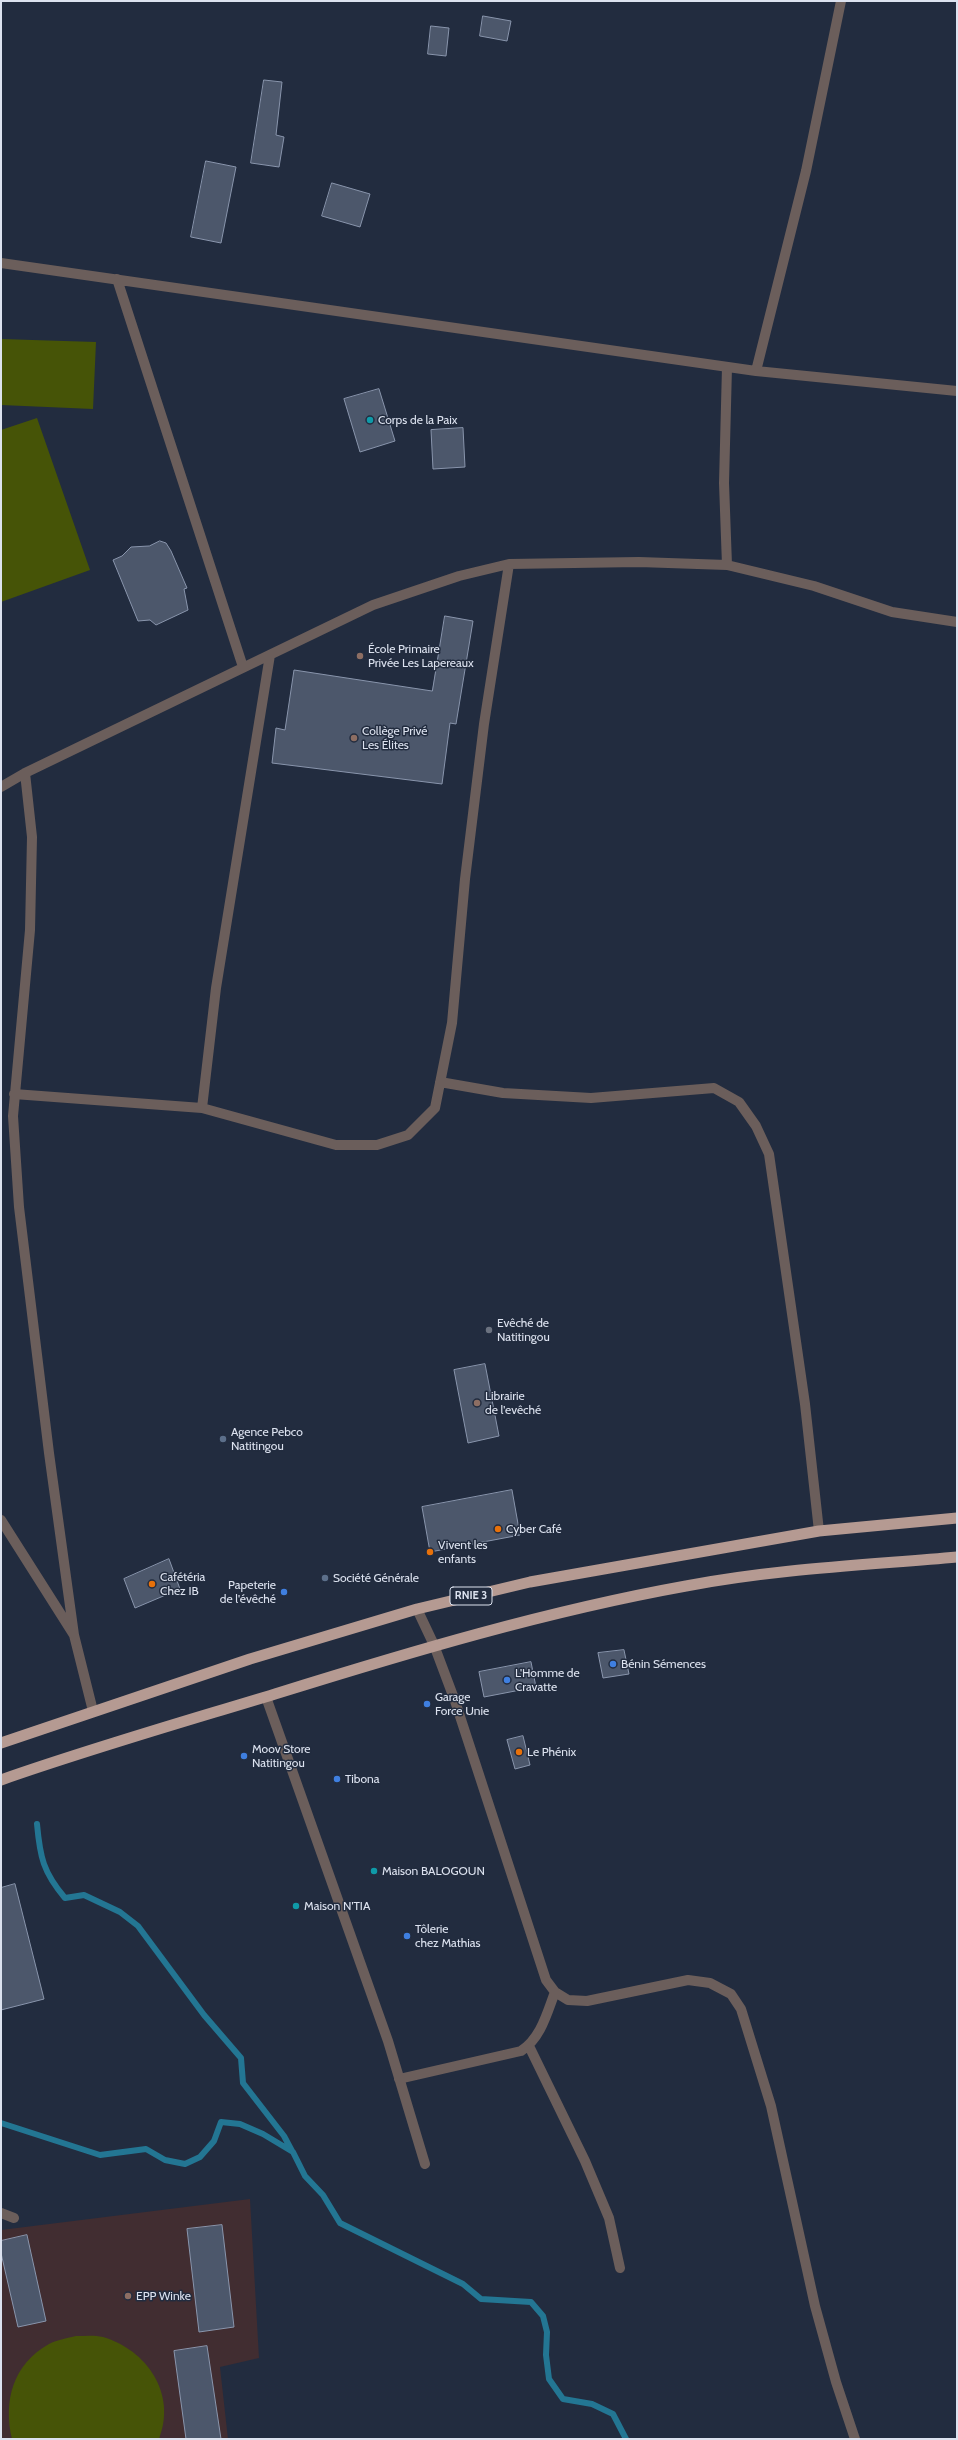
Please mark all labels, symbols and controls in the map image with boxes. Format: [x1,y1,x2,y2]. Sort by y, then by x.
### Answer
place label: Corps de la Paix [378,413,457,427]
marker: Corps de la Paix [365,415,375,425]
place label: École Primaire Privée Les Lapereaux [368,642,474,670]
marker: École Primaire Privée Les Lapereaux [355,651,365,661]
place label: Collège Privé Les Élites [362,724,427,752]
marker: Collège Privé Les Élites [349,733,359,743]
place label: Evêché de Natitingou [497,1316,550,1344]
marker: Evêché de Natitingou [484,1325,494,1335]
place label: Librairie de l'evêché [485,1389,541,1417]
marker: Librairie de l'evêché [472,1398,482,1408]
place label: Agence Pebco Natitingou [231,1425,303,1453]
marker: Agence Pebco Natitingou [218,1434,228,1444]
place label: Cyber Café [506,1522,562,1536]
marker: Cyber Café [493,1524,503,1534]
place label: Vivent les enfants [438,1538,488,1566]
marker: Vivent les enfants [425,1547,435,1557]
place label: Cafétéria Chez IB [160,1570,205,1598]
place label: Société Générale [333,1571,419,1585]
marker: Société Générale [320,1573,330,1583]
place label: Papeterie de l'évêché [220,1578,276,1606]
marker: Cafétéria Chez IB [147,1579,157,1589]
marker: Papeterie de l'évêché [279,1587,289,1597]
road number: RNIE 3 [450,1587,492,1605]
place label: Bénin Sémences [621,1657,706,1671]
marker: Bénin Sémences [608,1659,618,1669]
place label: L'Homme de Cravatte [515,1666,580,1694]
marker: L'Homme de Cravatte [502,1675,512,1685]
place label: Garage Force Unie [435,1690,489,1718]
marker: Garage Force Unie [422,1699,432,1709]
place label: Moov Store Natitingou [252,1742,310,1770]
place label: Le Phénix [527,1745,576,1759]
marker: Le Phénix [514,1747,524,1757]
marker: Moov Store Natitingou [239,1751,249,1761]
place label: Tibona [345,1772,380,1786]
marker: Tibona [332,1774,342,1784]
place label: Maison BALOGOUN [382,1864,485,1878]
marker: Maison BALOGOUN [369,1866,379,1876]
place label: Maison N'TIA [304,1899,370,1913]
marker: Maison N'TIA [291,1901,301,1911]
place label: Tôlerie chez Mathias [415,1922,481,1950]
marker: Tôlerie chez Mathias [402,1931,412,1941]
place label: EPP Winke [136,2289,191,2303]
marker: EPP Winke [123,2291,133,2301]

